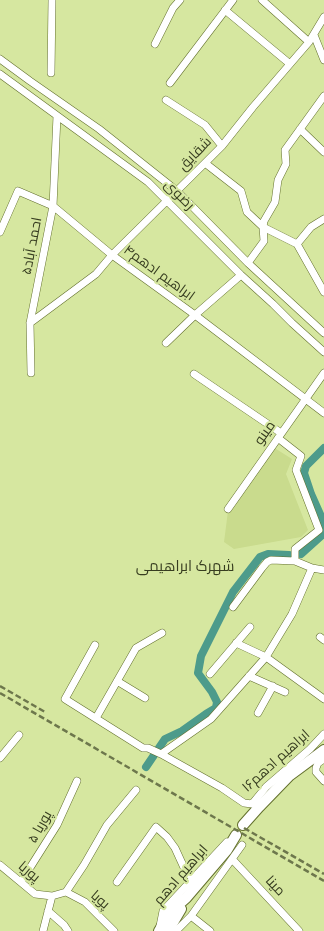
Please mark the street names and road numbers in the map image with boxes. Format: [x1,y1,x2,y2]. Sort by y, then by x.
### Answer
street label: شقایق [175,133,215,175]
street label: رضوی [160,176,198,214]
street label: احمد آباد۵ [18,216,46,276]
street label: ابراهیم ادهم۴ [120,242,198,304]
street label: مینو [251,418,279,448]
street label: ابراهیم ادهم۱۶ [239,726,313,796]
street label: پوریا ۵ [24,808,56,846]
street label: ابراهیم ادهم [150,841,212,909]
street label: پوریا [15,858,43,886]
street label: مینا [262,872,288,900]
street label: پویا [87,887,113,913]

